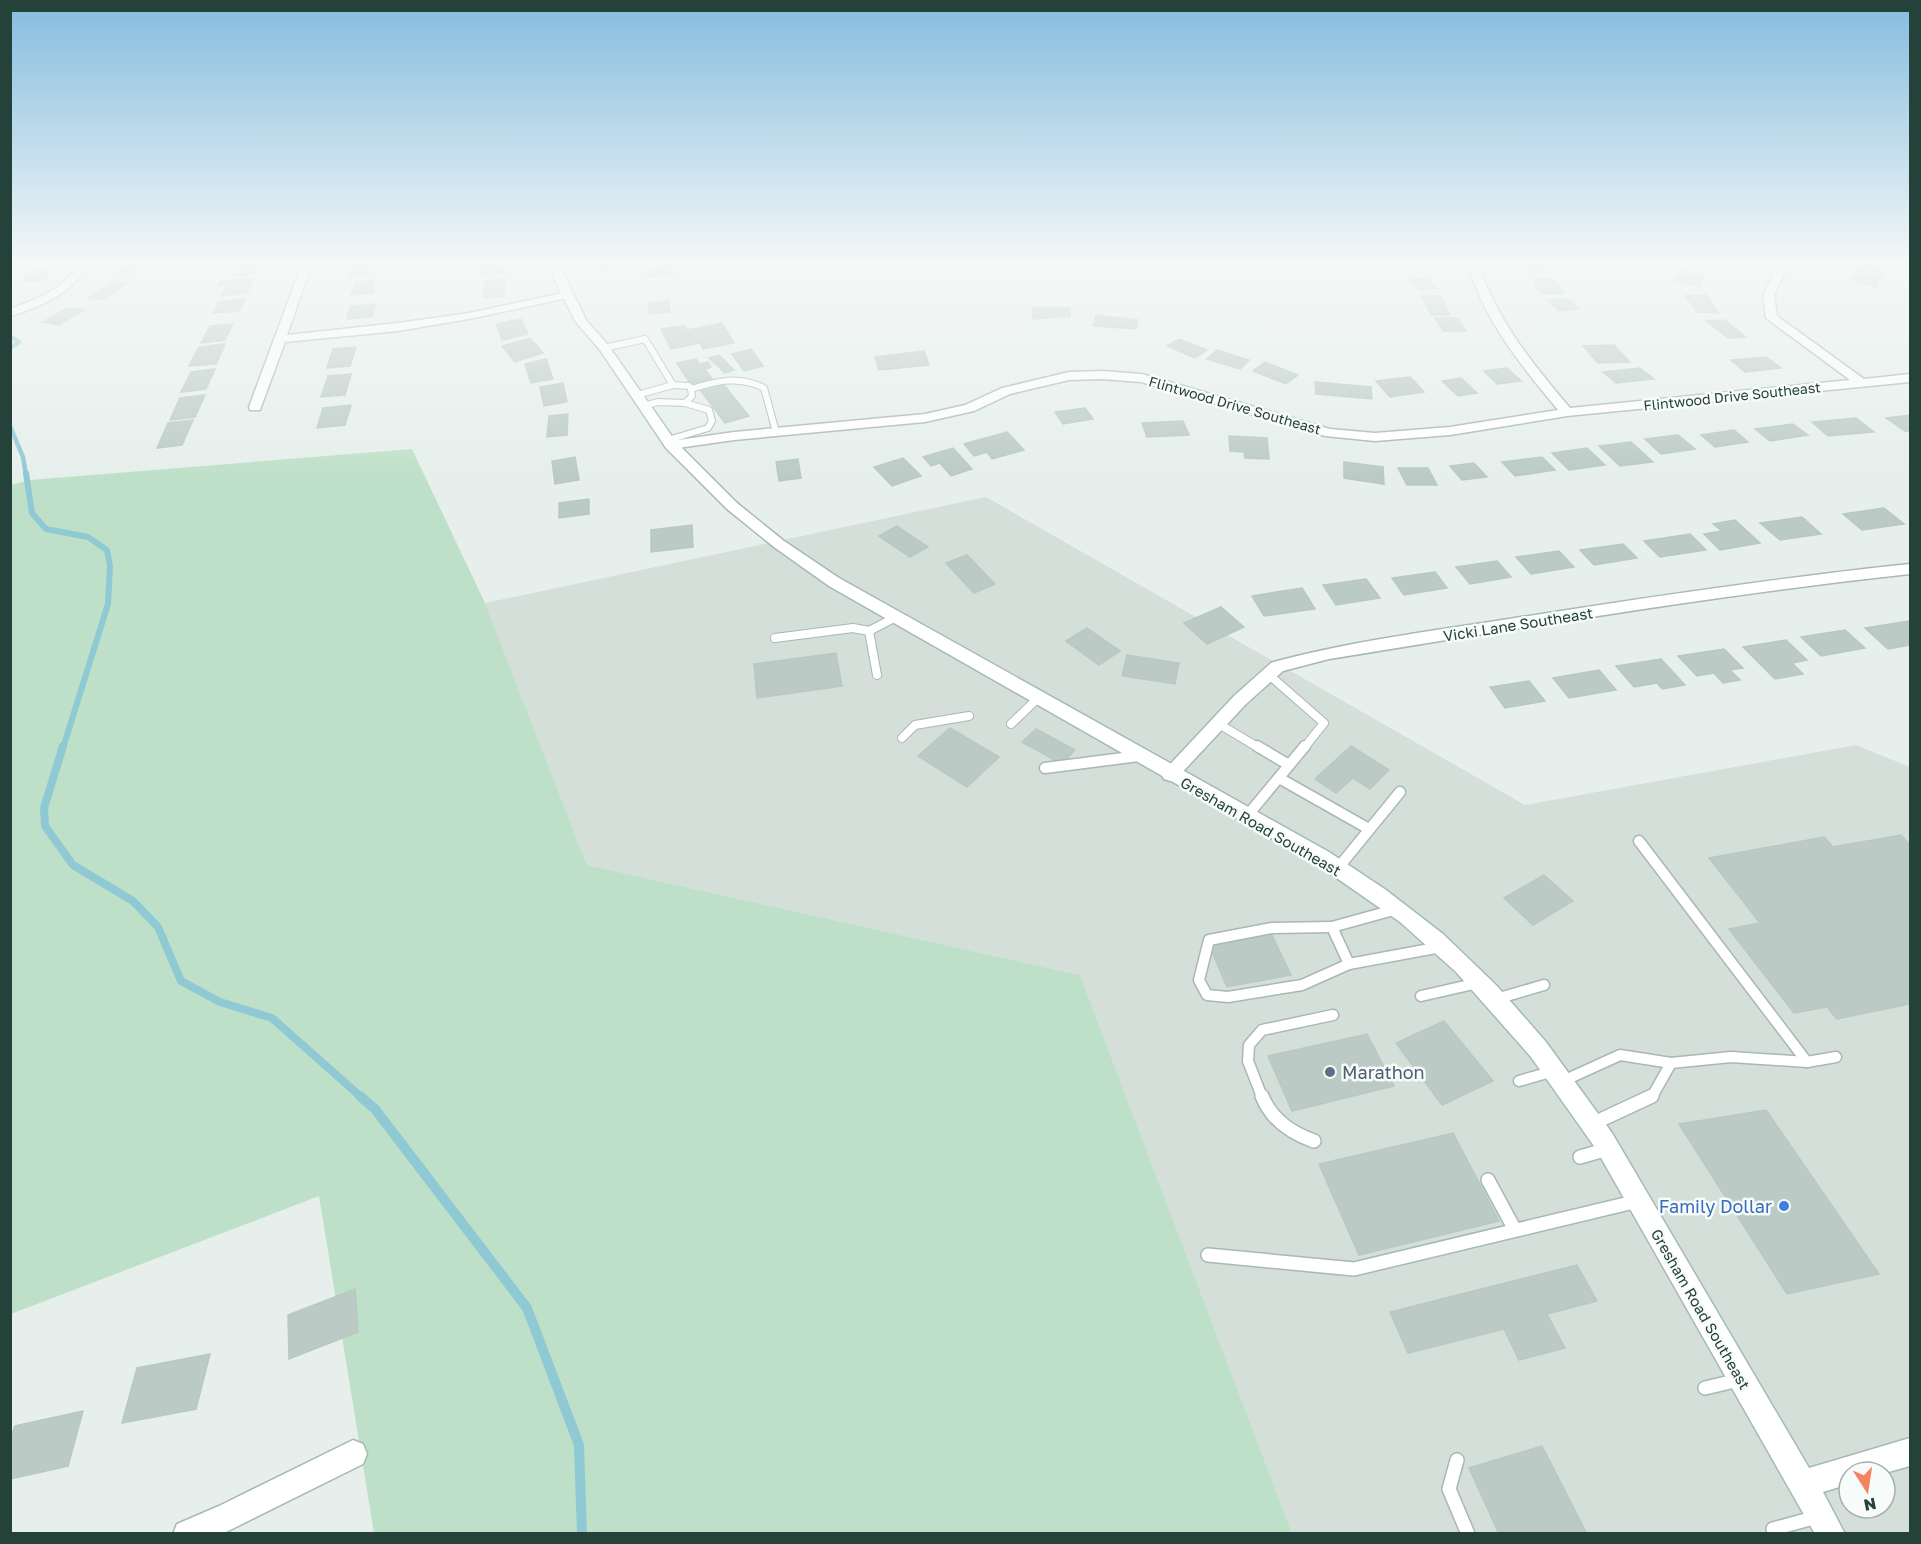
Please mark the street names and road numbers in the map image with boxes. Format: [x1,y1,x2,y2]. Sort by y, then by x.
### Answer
street label: Flintwood Drive Southeast [1147,372,1323,438]
street label: Flintwood Drive Southeast [1643,378,1821,414]
street label: Vicki Lane Southeast [1442,603,1594,645]
street label: Gresham Road Southeast [1178,773,1344,879]
street label: Gresham Road Southeast [1648,1226,1754,1392]

